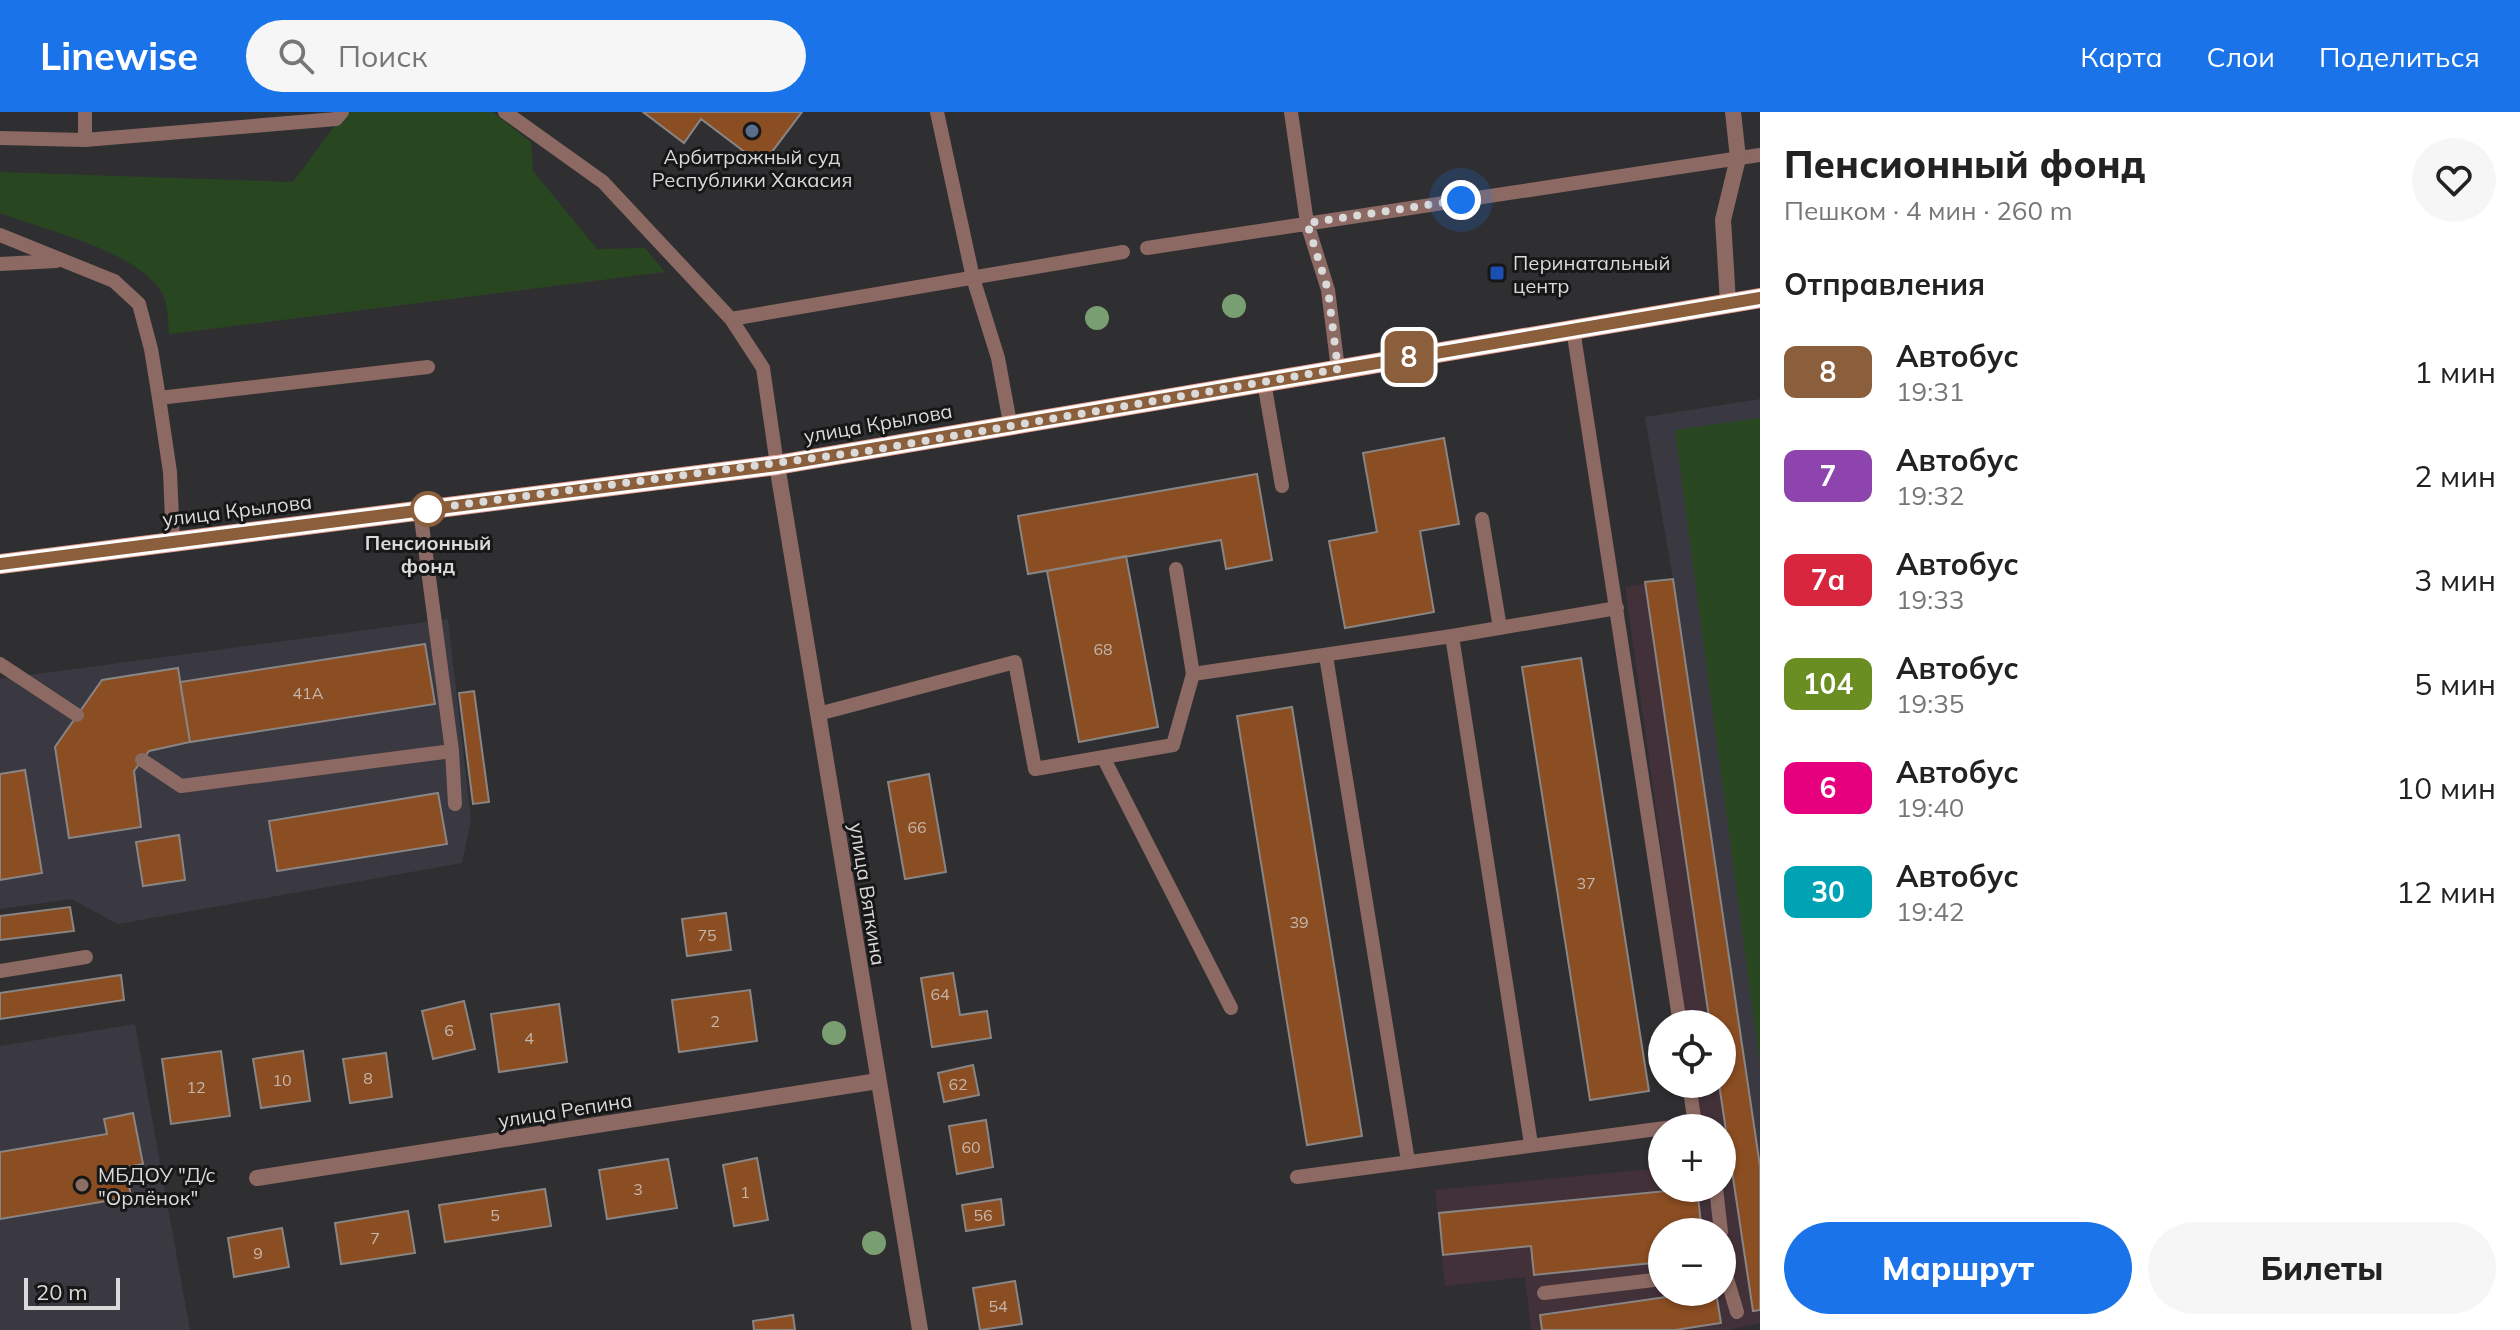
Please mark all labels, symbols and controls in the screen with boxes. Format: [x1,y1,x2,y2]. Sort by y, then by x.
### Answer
search box [246,20,806,92]
text: Linewise [40,32,198,80]
icon: search [274,34,318,78]
text: Поиск [338,37,428,75]
text: Карта [2080,39,2163,74]
text: Слои [2207,39,2275,74]
text: Поделиться [2319,39,2480,74]
marker: Арбитражный суд Республики Хакасия [743,122,761,140]
button: heart [2412,138,2496,222]
text: Пенсионный фонд [1784,140,2145,188]
place label: Арбитражный суд Республики Хакасия [652,144,852,192]
your location [1441,180,1481,220]
text: Пешком · 4 мин · 260 m [1784,194,2073,227]
place label: Перинатальный центр [1513,250,1670,298]
marker: Перинатальный центр [1488,264,1506,282]
text: Отправления [1784,265,1985,303]
line badge: 8 [1383,331,1435,383]
text: Автобус [1896,337,2019,375]
text: 8 [1401,339,1417,374]
text: 1 мин [2414,353,2496,391]
text: 8 [1820,354,1836,389]
text: 19:31 [1896,375,1964,408]
street label: улица Крылова [802,398,954,448]
text: Автобус [1896,441,2019,479]
text: 2 мин [2414,457,2496,495]
text: 7 [1820,458,1836,493]
text: 19:32 [1896,479,1964,512]
street label: улица Крылова [161,488,313,532]
marker: Пенсионный фонд [411,492,445,526]
place label: Пенсионный фонд [365,530,491,578]
text: Автобус [1896,545,2019,583]
text: 3 мин [2414,561,2496,599]
text: 7а [1811,562,1845,597]
text: 19:33 [1896,583,1964,616]
house number: 68 [1093,639,1113,659]
text: Автобус [1896,649,2019,687]
text: 5 мин [2414,665,2496,703]
text: 104 [1803,666,1853,701]
house number: 41А [293,683,324,703]
text: 19:35 [1896,687,1964,720]
text: Автобус [1896,753,2019,791]
text: 10 мин [2396,769,2496,807]
text: 6 [1820,770,1836,805]
text: 19:40 [1896,791,1964,824]
house number: 66 [907,817,927,837]
street label: улица Вяткина [844,821,892,967]
text: Автобус [1896,857,2019,895]
house number: 37 [1576,873,1596,893]
text: 12 мин [2396,873,2496,911]
text: 30 [1811,874,1845,909]
text: 19:42 [1896,895,1964,928]
house number: 39 [1289,912,1309,932]
house number: 75 [697,925,717,945]
house number: 64 [930,984,950,1004]
map controls [1648,1010,1736,1306]
button: locate [1648,1010,1736,1098]
house number: 2 [710,1011,720,1031]
house number: 6 [444,1020,454,1040]
house number: 4 [524,1028,534,1048]
house number: 8 [363,1068,373,1088]
house number: 10 [272,1070,292,1090]
house number: 62 [948,1074,968,1094]
house number: 12 [186,1077,206,1097]
street label: улица Репина [496,1087,634,1133]
button: + [1648,1114,1736,1202]
house number: 60 [961,1137,981,1157]
place label: МБДОУ "Д/с "Орлёнок" [98,1162,216,1210]
marker: МБДОУ "Д/с "Орлёнок" [73,1176,91,1194]
house number: 3 [633,1179,643,1199]
house number: 1 [740,1182,750,1202]
house number: 5 [490,1205,500,1225]
house number: 56 [973,1205,993,1225]
button: − [1648,1218,1736,1306]
button: Маршрут [1784,1222,2132,1314]
button: Билеты [2148,1222,2496,1314]
house number: 7 [370,1228,380,1248]
house number: 9 [253,1243,263,1263]
scale bar [24,1274,120,1310]
text: 20 m [36,1278,87,1306]
house number: 54 [988,1296,1008,1316]

